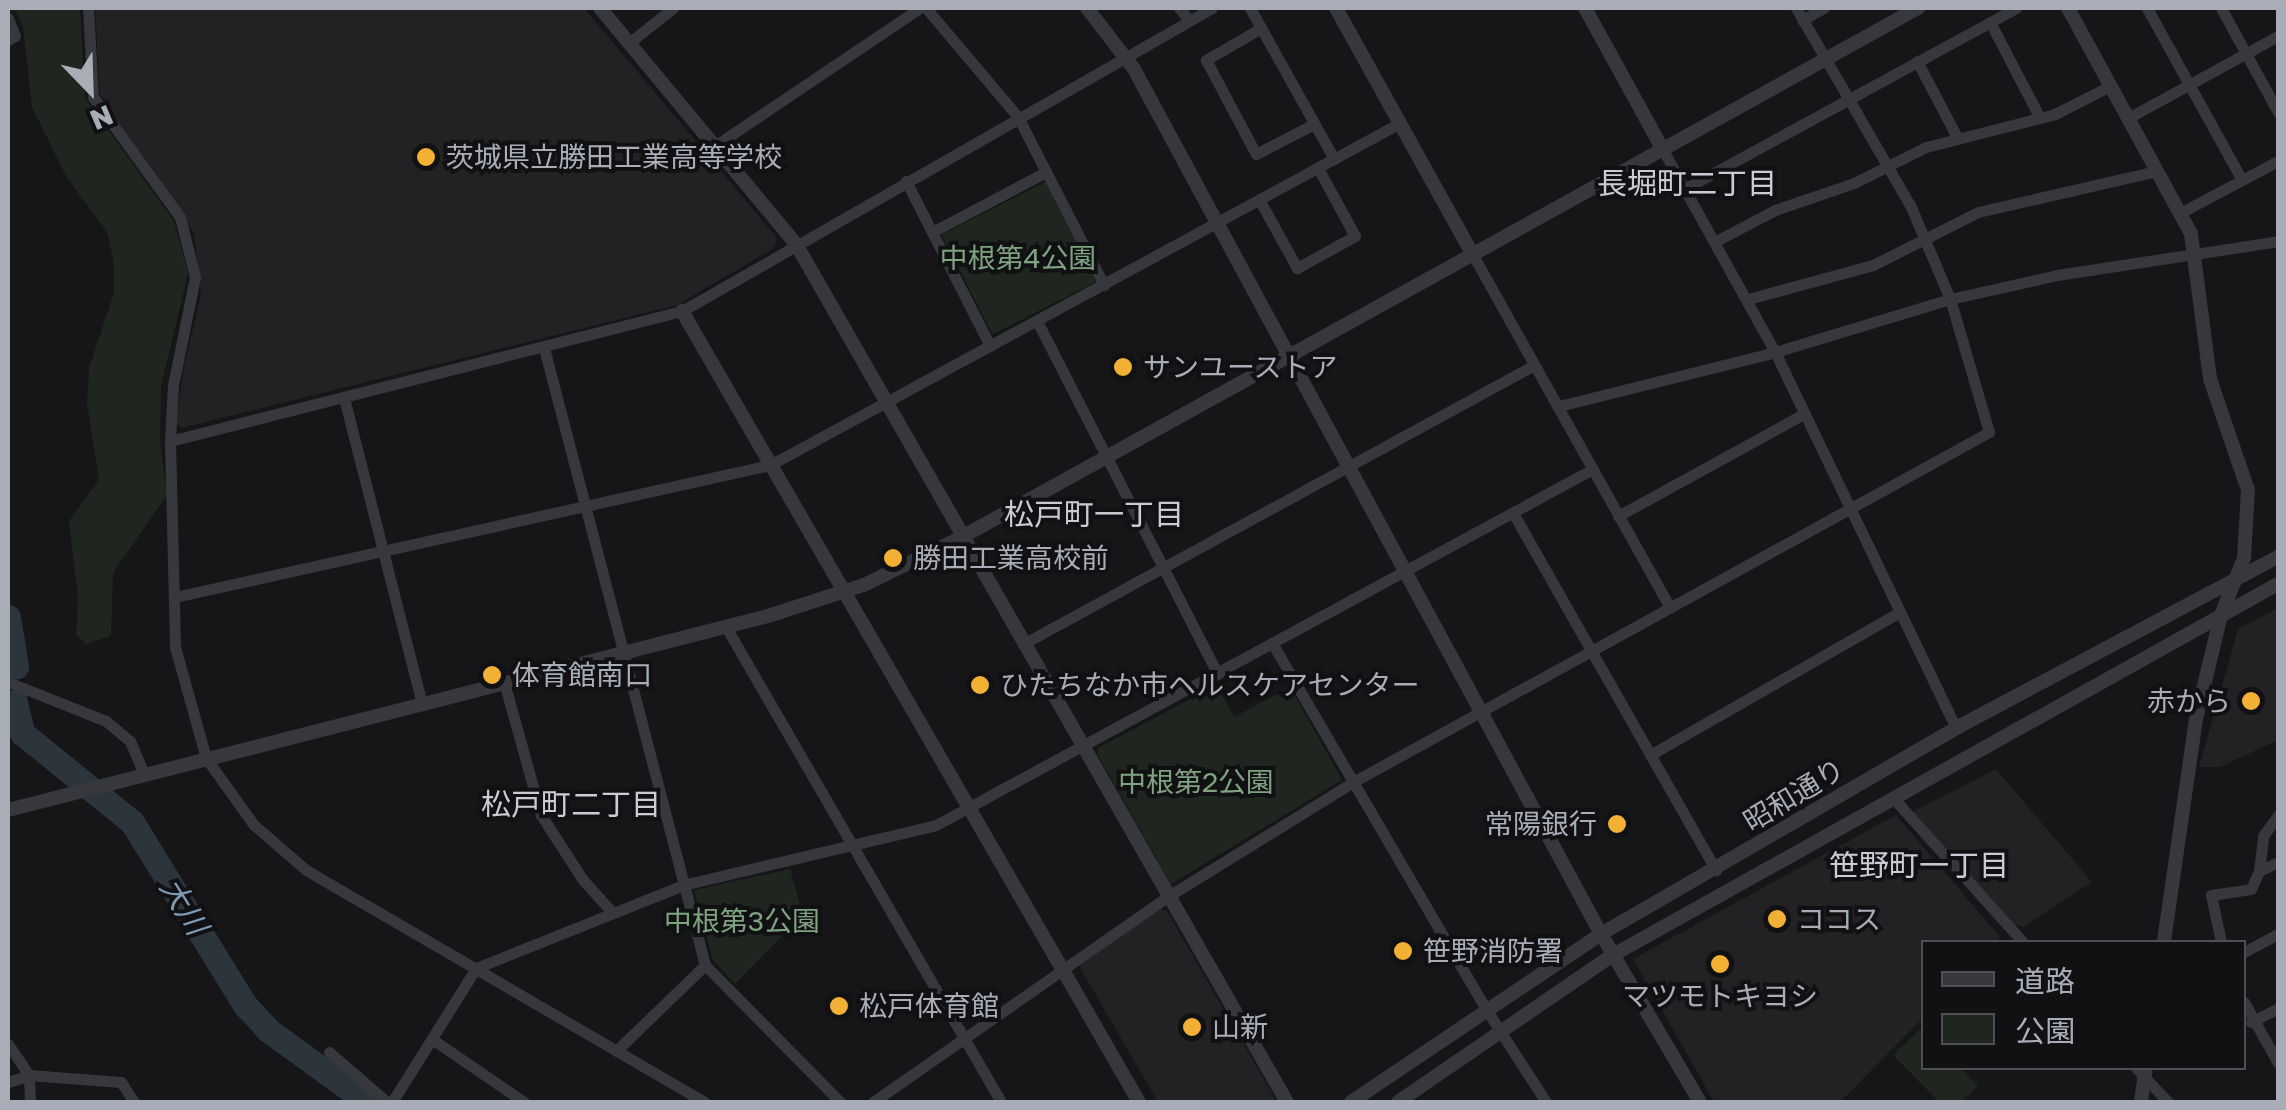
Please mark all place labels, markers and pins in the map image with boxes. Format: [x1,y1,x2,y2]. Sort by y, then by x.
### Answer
place label: 茨城県立勝田工業高等学校 [446,140,782,174]
marker: 茨城県立勝田工業高等学校 [415,146,437,168]
place label: サンユーストア [1143,350,1339,384]
marker: サンユーストア [1112,356,1134,378]
place label: 勝田工業高校前 [913,541,1109,575]
marker: 勝田工業高校前 [882,547,904,569]
place label: 体育館南口 [512,658,652,692]
marker: 体育館南口 [481,664,503,686]
place label: ひたちなか市ヘルスケアセンター [1000,668,1420,702]
marker: ひたちなか市ヘルスケアセンター [969,674,991,696]
place label: 赤から [2147,684,2231,718]
marker: 赤から [2240,690,2262,712]
place label: 常陽銀行 [1485,807,1597,841]
marker: 常陽銀行 [1606,813,1628,835]
place label: ココス [1797,902,1881,936]
marker: ココス [1766,908,1788,930]
place label: 笹野消防署 [1423,934,1563,968]
marker: 笹野消防署 [1392,940,1414,962]
marker: マツモトキヨシ [1709,953,1731,975]
place label: マツモトキヨシ [1622,979,1818,1013]
place label: 松戸体育館 [859,989,999,1023]
marker: 松戸体育館 [828,995,850,1017]
place label: 山新 [1212,1010,1268,1044]
marker: 山新 [1181,1016,1203,1038]

